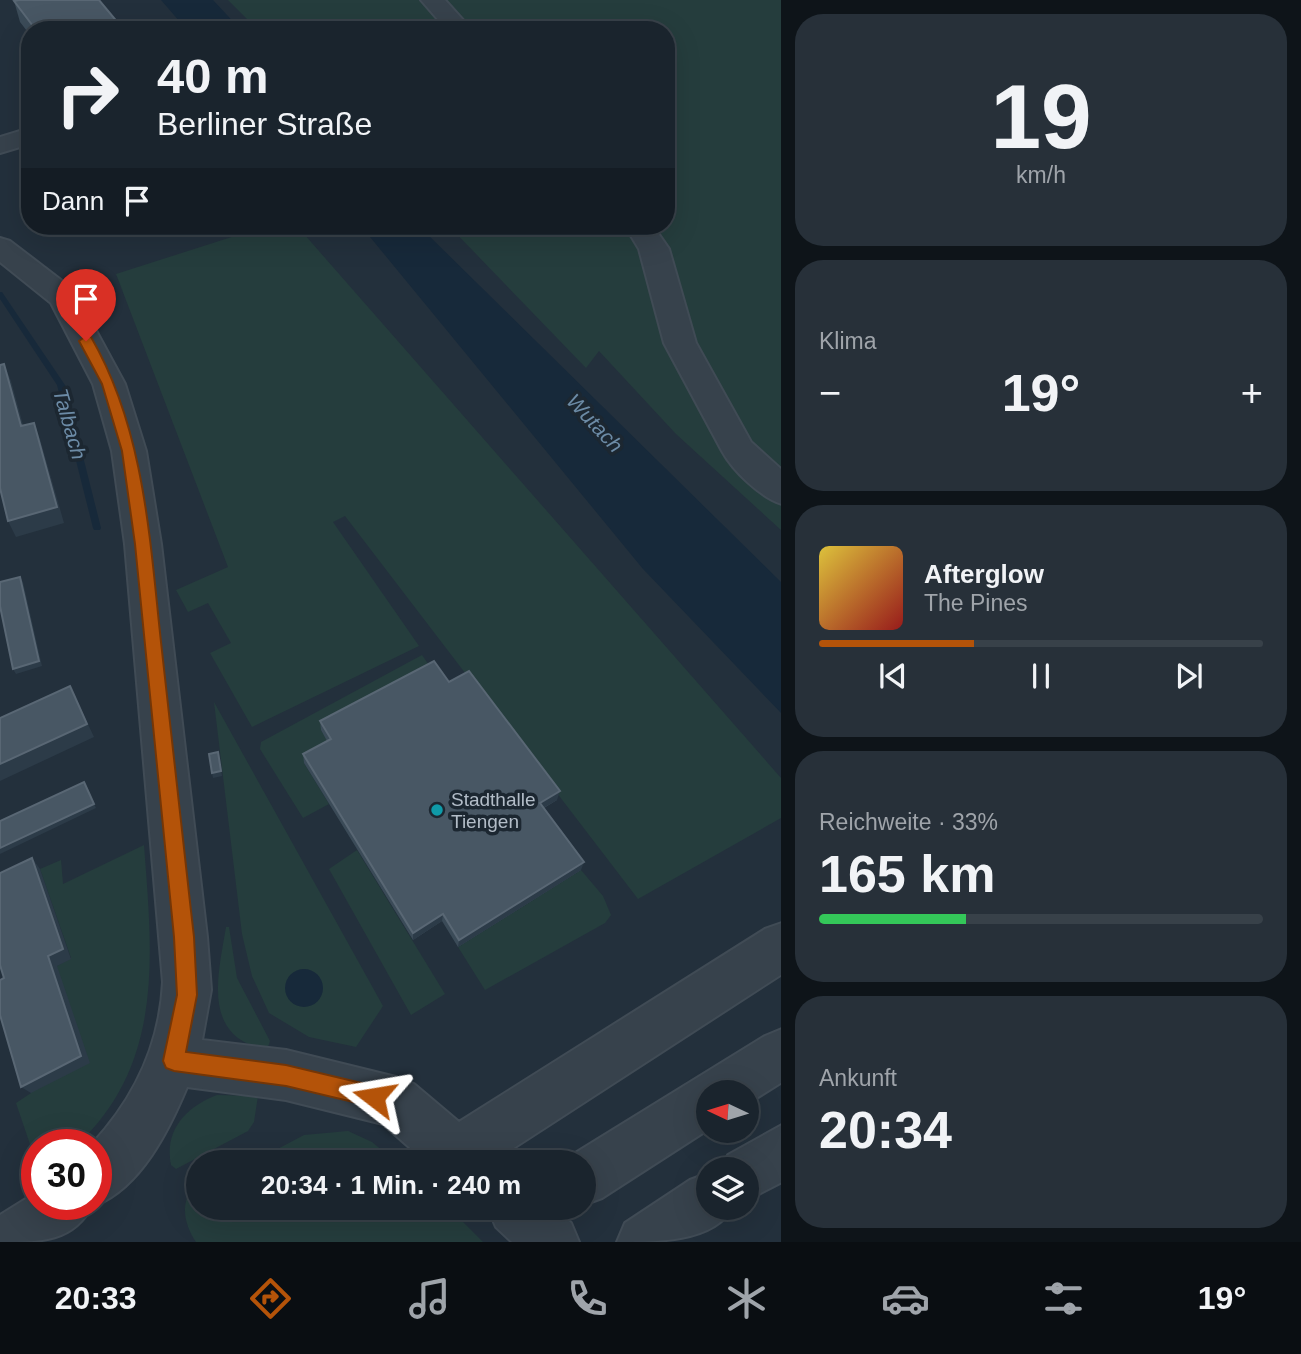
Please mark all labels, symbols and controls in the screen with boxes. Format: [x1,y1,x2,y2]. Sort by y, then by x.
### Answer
icon: right [42,49,133,140]
text: 40 m [157,49,269,103]
text: 19 [990,66,1092,167]
text: Berliner Straße [157,106,372,142]
text: km/h [1016,162,1066,188]
icon: arrive [118,182,156,220]
text: Dann [42,186,104,216]
pin [56,269,116,341]
icon: arrive [67,280,105,318]
text: Klima [819,328,877,354]
text: 19° [1002,364,1080,422]
text: − [819,372,841,414]
text: + [1241,372,1263,414]
water label: Talbach [49,386,91,462]
water label: Wutach [562,389,628,457]
text: Afterglow [924,559,1044,589]
text: The Pines [924,590,1028,616]
icon: previous [874,657,912,695]
icon: pause [1022,657,1060,695]
icon: next [1170,657,1208,695]
place label: Stadthalle Tiengen [451,789,536,832]
marker: Stadthalle Tiengen [429,802,445,818]
text: Reichweite · 33% [819,809,998,835]
text: 165 km [819,845,995,903]
position arrow [337,1060,411,1134]
text: Ankunft [819,1065,897,1091]
north arrow [696,1080,760,1143]
map controls [696,1080,759,1220]
text: 20:34 [819,1101,952,1159]
speed limit sign: 30 [21,1129,112,1220]
button: layers [696,1157,759,1220]
text: 20:34 · 1 Min. · 240 m [261,1170,521,1200]
icon: directions [246,1274,295,1323]
icon: music [405,1274,454,1323]
icon: phone [563,1274,612,1323]
icon: climate [722,1274,771,1323]
icon: car [881,1274,930,1323]
icon: filters [1039,1274,1088,1323]
text: 20:33 [55,1280,137,1316]
text: 19° [1198,1280,1246,1316]

